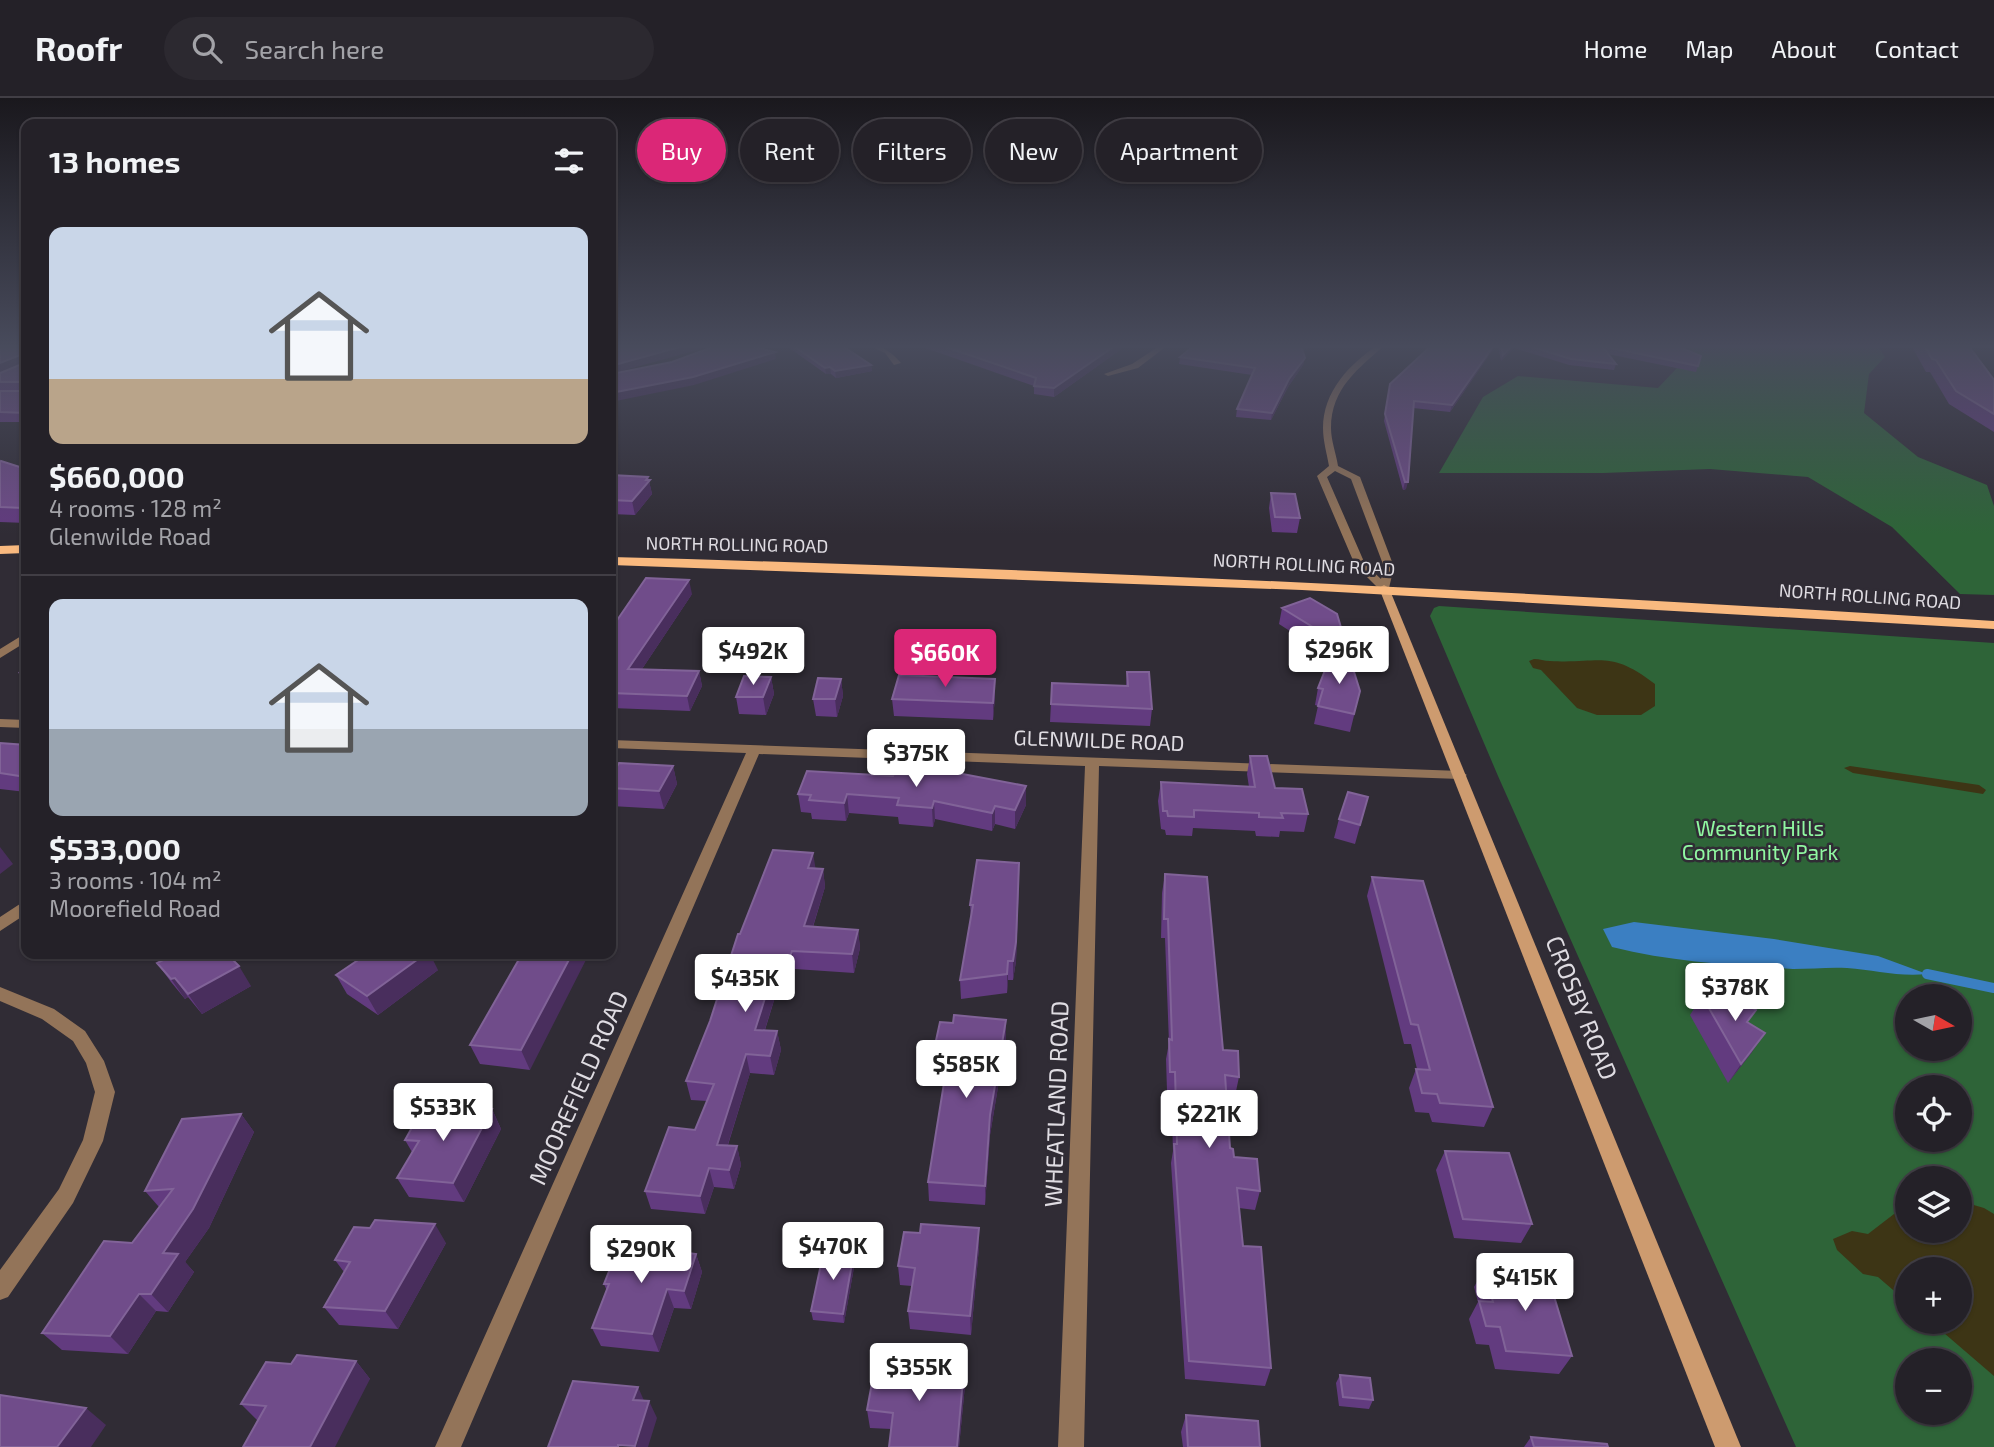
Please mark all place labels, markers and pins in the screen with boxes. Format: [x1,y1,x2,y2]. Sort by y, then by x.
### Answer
pin: $296K [1290,626,1388,686]
pin: $492K [704,628,802,687]
pin: $660K [896,630,994,689]
pin: $375K [867,730,965,789]
pin: $435K [696,954,794,1014]
pin: $378K [1686,964,1784,1023]
pin: $585K [917,1040,1015,1100]
pin: $533K [394,1084,492,1143]
pin: $221K [1160,1090,1258,1150]
pin: $470K [784,1222,882,1282]
pin: $290K [592,1226,690,1285]
pin: $415K [1476,1254,1574,1313]
pin: $355K [870,1344,968,1403]

